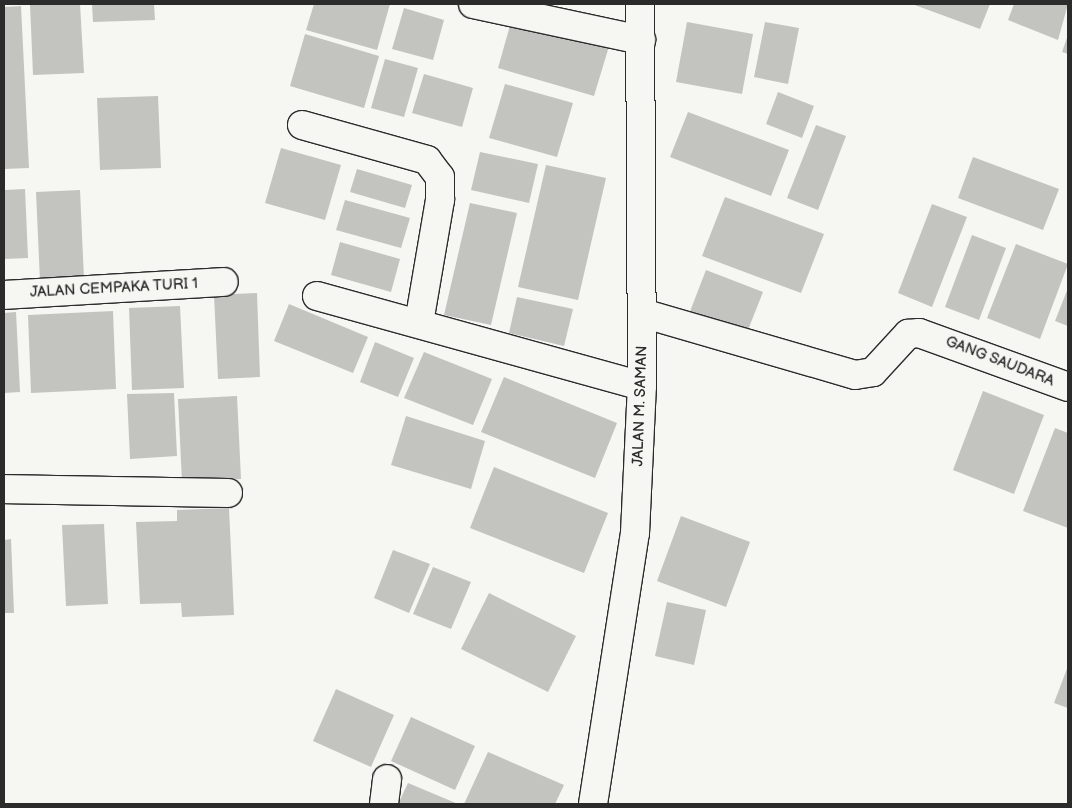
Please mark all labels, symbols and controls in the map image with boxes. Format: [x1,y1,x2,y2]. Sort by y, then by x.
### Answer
street label: JALAN CEMPAKA TURI 1 [29,275,199,301]
street label: GANG SAUDARA [943,332,1057,390]
street label: JALAN M. SAMAN [629,345,651,467]

